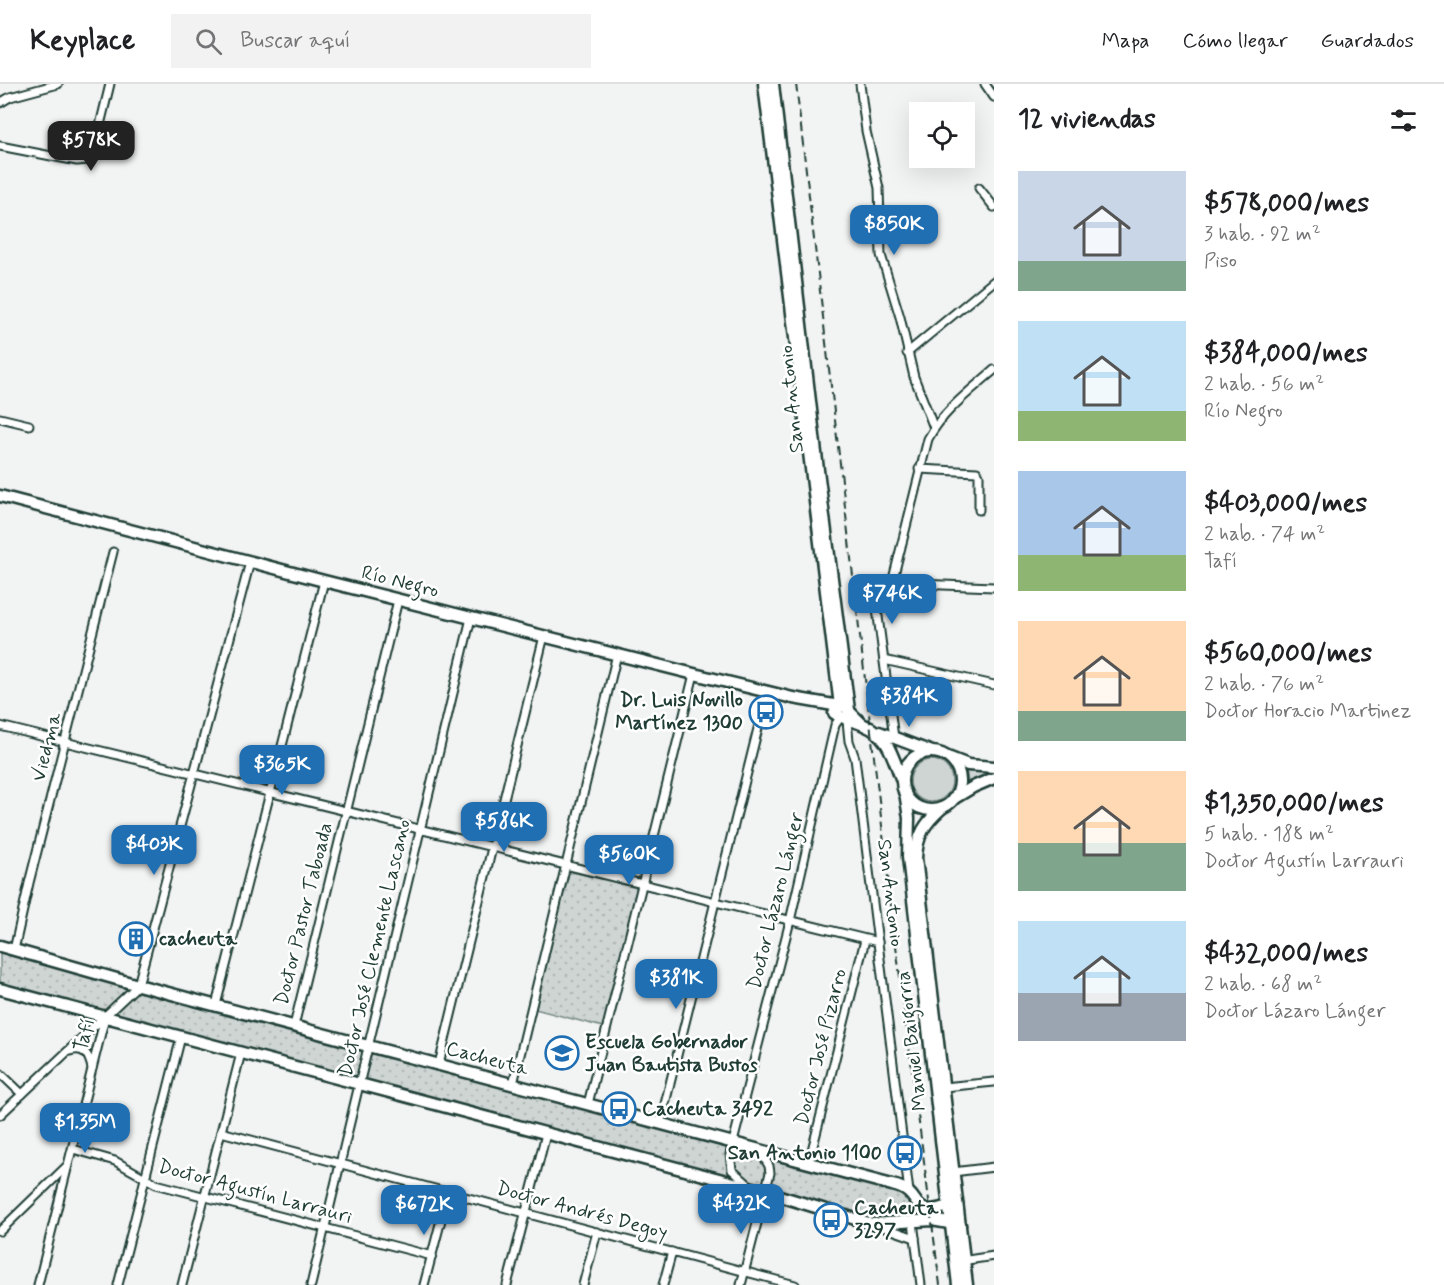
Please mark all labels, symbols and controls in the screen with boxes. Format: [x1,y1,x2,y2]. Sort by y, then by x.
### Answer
search box [171,14,591,68]
text: Keyplace [30,23,135,60]
icon: search [192,25,225,58]
text: Buscar aquí [240,27,351,55]
text: Mapa [1102,27,1150,55]
text: Cómo llegar [1183,27,1288,55]
text: Guardados [1321,27,1414,55]
map controls [909,102,975,168]
button: locate [909,102,975,168]
text: 12 viviendas [1018,103,1156,137]
icon: filters [1387,104,1420,137]
pin: $578K [49,121,133,172]
text: $578K [62,127,120,154]
text: $578,000/mes [1204,187,1369,221]
icon: home [1066,195,1138,267]
pin: $850K [852,205,936,256]
text: $850K [864,211,924,238]
text: 3 hab. · 92 m² [1204,221,1321,248]
text: Piso [1204,248,1237,275]
text: $384,000/mes [1204,337,1368,371]
street label: San Antonio [773,344,811,454]
icon: home [1066,345,1138,417]
text: 2 hab. · 56 m² [1204,371,1324,398]
text: Río Negro [1204,398,1283,425]
text: $403,000/mes [1204,487,1367,521]
icon: home [1066,495,1138,567]
text: 2 hab. · 74 m² [1204,521,1325,548]
text: Tafí [1204,548,1237,575]
street label: Río Negro [358,559,442,607]
pin: $746K [850,574,934,625]
text: $746K [862,580,922,607]
text: $560,000/mes [1204,637,1372,671]
icon: home [1066,645,1138,717]
text: 2 hab. · 76 m² [1204,671,1324,698]
pin: $384K [867,677,951,728]
text: $384K [880,683,938,710]
place label: Dr. Luis Novillo Martínez 1300 [615,687,743,737]
bus stop icon: Dr. Luis Novillo Martínez 1300 [748,694,784,730]
text: Doctor Horacio Martinez [1204,698,1411,725]
street label: Viedma [25,709,69,784]
pin: $365K [240,745,324,796]
text: $365K [253,751,311,778]
text: $1,350,000/mes [1204,787,1384,821]
icon: home [1066,795,1138,867]
pin: $586K [462,802,546,853]
text: $586K [475,808,533,835]
street label: Doctor Lázaro Lánger [741,809,813,993]
street label: Doctor José Clemente Lascano [332,817,418,1079]
street label: Doctor Pastor Taboada [268,820,340,1008]
text: 5 hab. · 188 m² [1204,821,1334,848]
pin: $403K [112,825,196,876]
text: $403K [125,831,183,858]
pin: $560K [587,835,671,886]
street label: San Antonio [870,838,910,948]
text: $560K [599,841,659,868]
text: Doctor Agustín Larrauri [1204,848,1404,875]
building icon: cacheuta [118,921,154,957]
place label: cacheuta [159,926,238,953]
text: $432,000/mes [1204,937,1368,971]
icon: home [1066,945,1138,1017]
pin: $381K [634,959,718,1010]
text: $381K [649,965,703,992]
street label: Doctor José Pizarro [788,966,854,1128]
street label: Manuel Baigorria [890,969,936,1112]
text: 2 hab. · 68 m² [1204,971,1322,998]
text: Doctor Lázaro Lánger [1204,998,1385,1025]
street label: Tafí [67,1015,103,1055]
place label: Escuela Gobernador Juan Bautista Bustos [585,1029,758,1079]
street label: Cacheuta [443,1035,532,1083]
school or university icon: Escuela Gobernador Juan Bautista Bustos [544,1035,580,1071]
bus stop icon: Cacheuta 3492 [601,1091,637,1127]
place label: Cacheuta 3492 [642,1096,773,1123]
pin: $1.35M [36,1103,134,1154]
text: $1.35M [54,1109,116,1136]
bus stop icon: San Antonio 1100 [887,1135,923,1171]
place label: San Antonio 1100 [728,1140,882,1167]
street label: Doctor Agustín Larrauri [154,1153,355,1233]
street label: Doctor Andrés Degoy [493,1175,671,1248]
pin: $432K [699,1184,783,1235]
pin: $672K [382,1185,466,1236]
text: $432K [712,1190,770,1217]
text: $672K [395,1191,453,1218]
place label: Cacheuta 3297 [854,1195,939,1245]
bus stop icon: Cacheuta 3297 [813,1202,849,1238]

